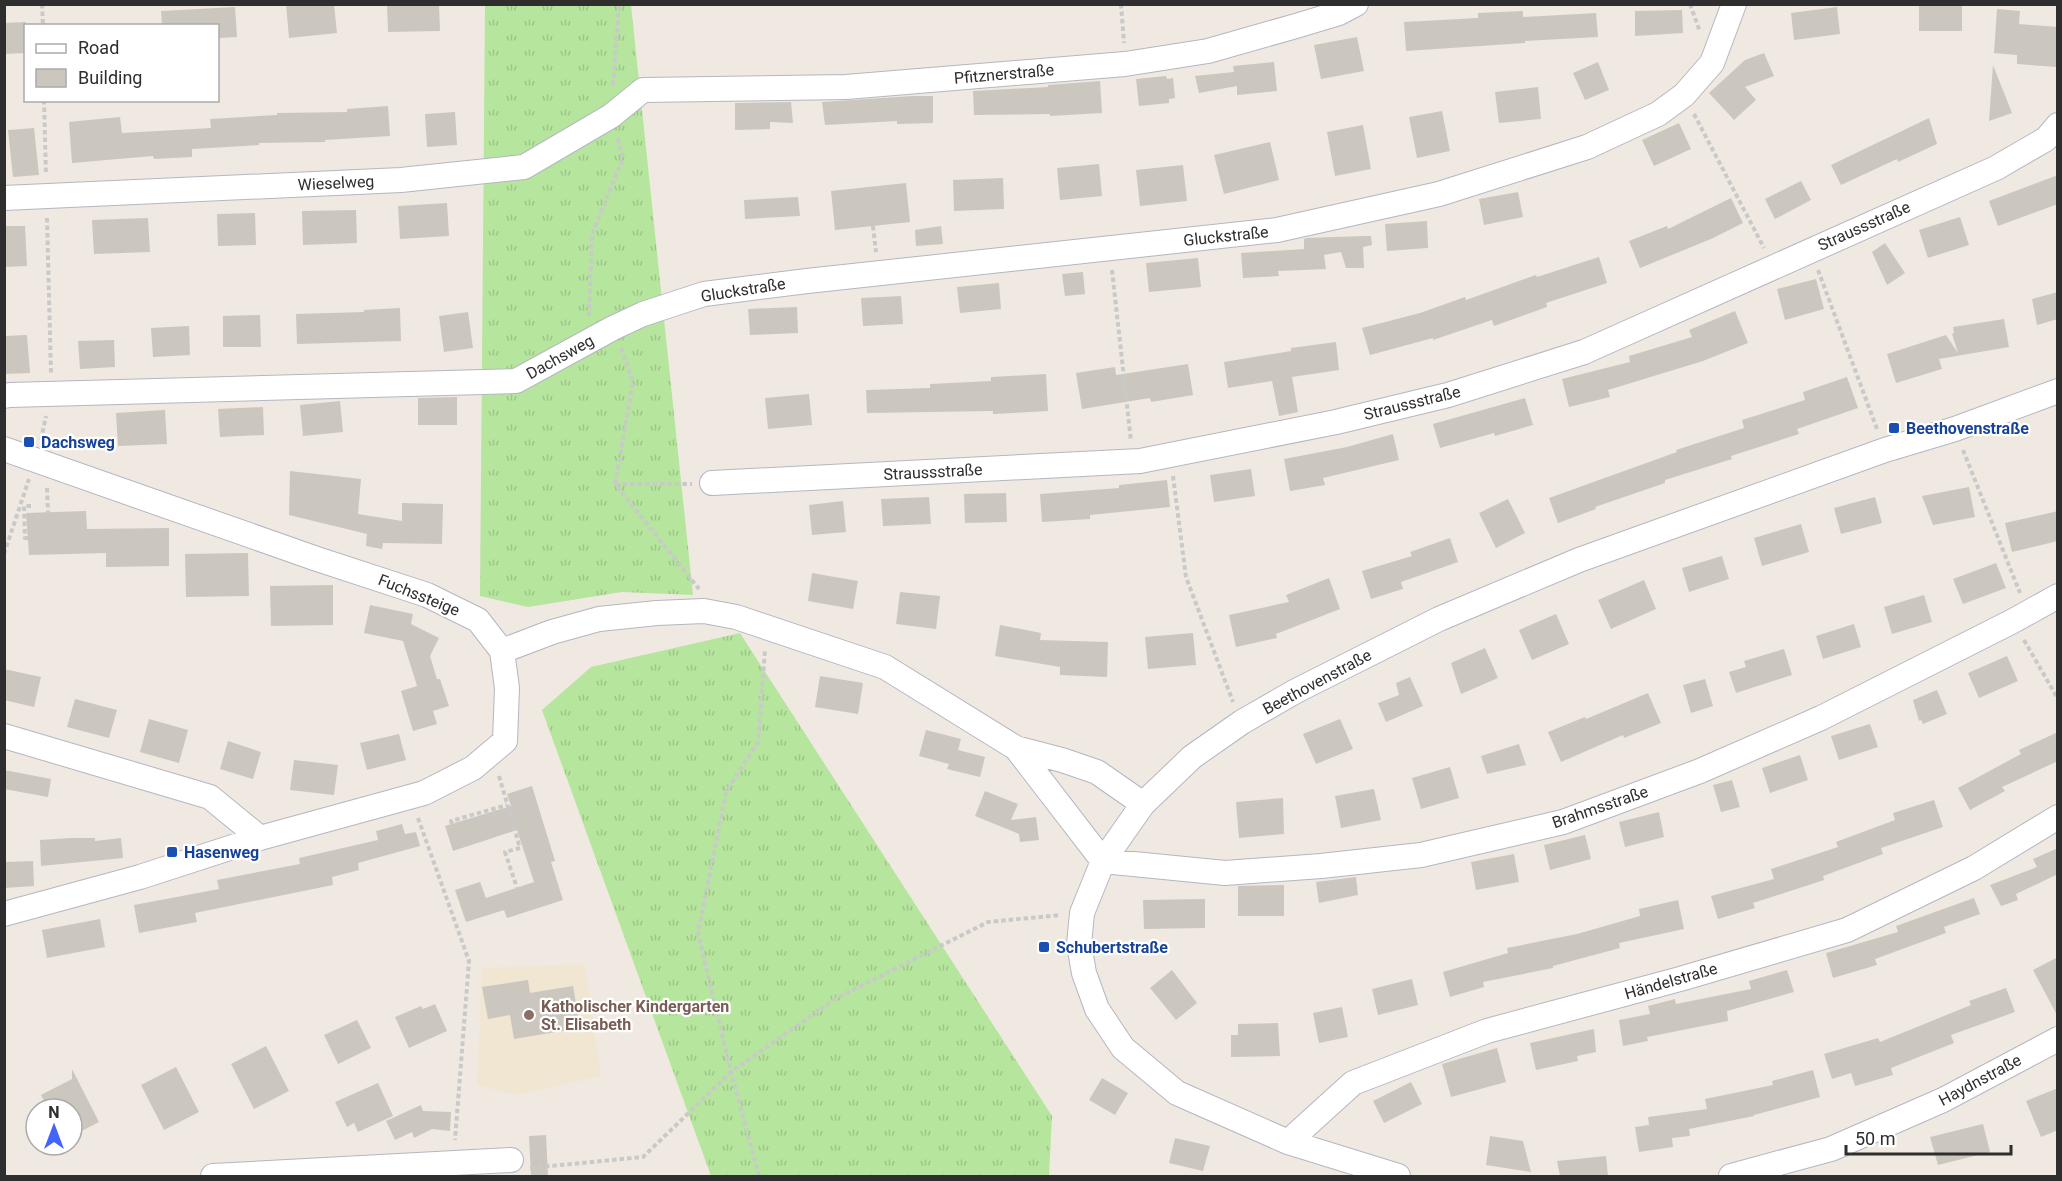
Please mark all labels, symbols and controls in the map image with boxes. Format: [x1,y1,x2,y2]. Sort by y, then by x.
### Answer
legend [24,24,219,102]
text: Road [78,37,119,58]
street label: Pfitznerstraße [953,60,1055,88]
text: Building [78,67,142,88]
street label: Wieselweg [297,172,375,194]
street label: Straussstraße [1815,197,1913,255]
street label: Gluckstraße [1183,222,1269,250]
street label: Gluckstraße [699,274,787,306]
street label: Dachsweg [523,331,597,383]
street label: Straussstraße [1362,382,1462,424]
place label: Beethovenstraße [1906,419,2029,438]
marker: Beethovenstraße [1887,421,1901,435]
place label: Dachsweg [41,433,115,452]
marker: Dachsweg [22,435,36,449]
street label: Straussstraße [883,460,983,484]
street label: Fuchssteige [375,570,463,620]
street label: Beethovenstraße [1259,645,1375,719]
street label: Brahmsstraße [1550,782,1650,832]
place label: Hasenweg [184,843,259,862]
marker: Hasenweg [165,845,179,859]
place label: Schubertstraße [1056,938,1168,957]
marker: Schubertstraße [1037,940,1051,954]
street label: Händelstraße [1622,959,1720,1003]
place label: Katholischer Kindergarten St. Elisabeth [541,997,729,1034]
marker: Katholischer Kindergarten St. Elisabeth [522,1008,536,1022]
street label: Haydnstraße [1936,1050,2024,1110]
north arrow [24,1097,84,1157]
text: N [48,1103,60,1122]
scale bar [1846,1118,2011,1156]
text: 50 m [1855,1128,1895,1149]

